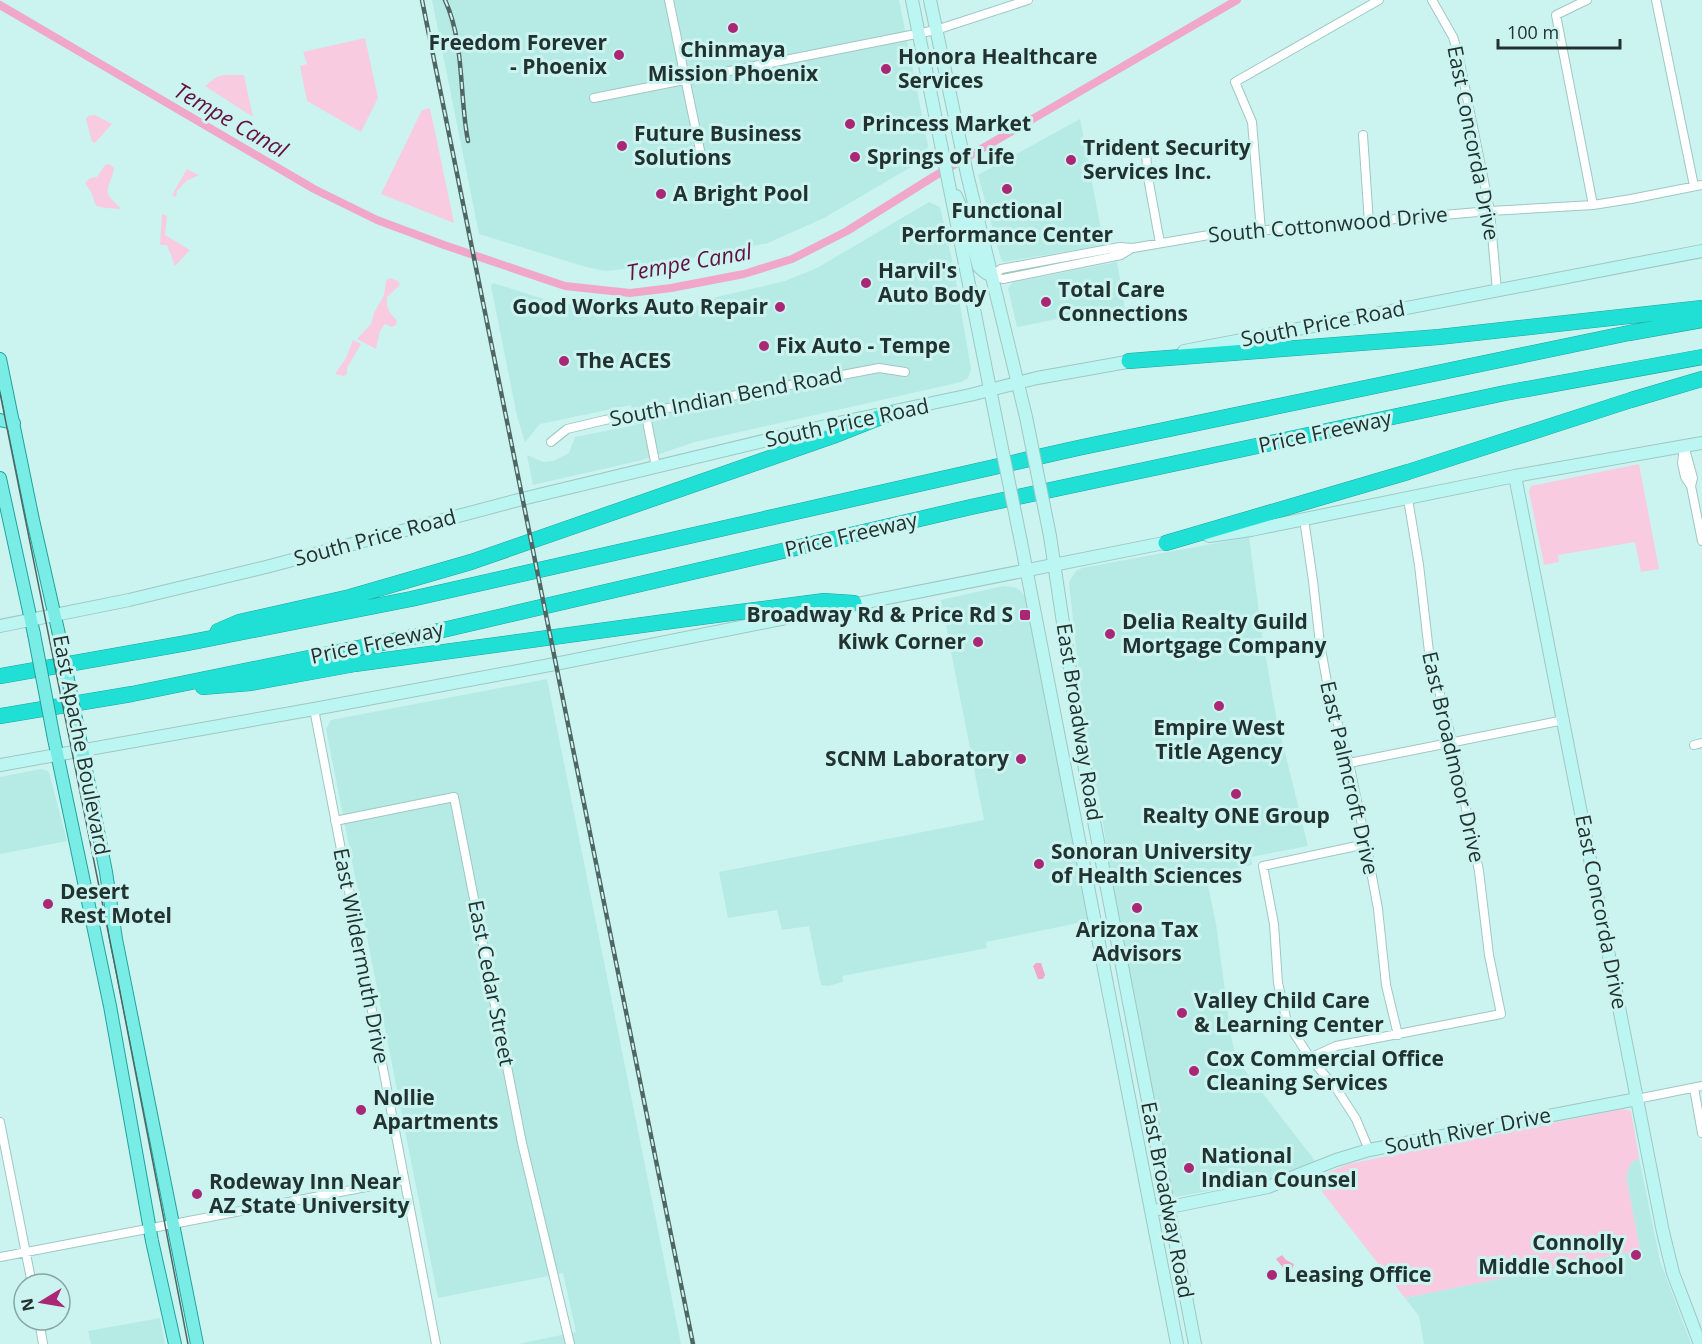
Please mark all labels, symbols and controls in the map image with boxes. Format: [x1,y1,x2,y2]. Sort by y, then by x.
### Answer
scale bar [1498,12,1620,50]
text: 100 m [1507,20,1559,44]
marker: Chinmaya Mission Phoenix [726,21,740,35]
place label: Freedom Forever - Phoenix [428,28,608,80]
place label: Chinmaya Mission Phoenix [648,35,819,87]
place label: Honora Healthcare Services [898,42,1097,94]
street label: East Concorda Drive [1441,43,1507,243]
marker: Freedom Forever - Phoenix [612,48,626,62]
marker: Honora Healthcare Services [879,62,893,76]
water label: Tempe Canal [169,75,294,164]
place label: Princess Market [862,109,1031,137]
marker: Princess Market [843,117,857,131]
place label: Future Business Solutions [634,119,802,171]
place label: Trident Security Services Inc. [1083,133,1251,185]
marker: Future Business Solutions [615,139,629,153]
place label: Springs of Life [867,142,1015,170]
marker: Springs of Life [848,150,862,164]
marker: Trident Security Services Inc. [1064,153,1078,167]
place label: A Bright Pool [673,179,809,207]
marker: Functional Performance Center [1000,182,1014,196]
marker: A Bright Pool [654,187,668,201]
place label: Functional Performance Center [901,196,1114,248]
street label: South Cottonwood Drive [1207,200,1449,248]
water label: Tempe Canal [624,235,754,287]
place label: Harvil's Auto Body [878,256,986,308]
place label: Total Care Connections [1058,275,1188,327]
marker: Harvil's Auto Body [859,276,873,290]
place label: Good Works Auto Repair [512,292,768,320]
street label: South Price Road [1238,293,1407,353]
marker: Total Care Connections [1039,295,1053,309]
marker: Good Works Auto Repair [773,300,787,314]
place label: Fix Auto - Tempe [776,331,951,359]
marker: Fix Auto - Tempe [757,339,771,353]
place label: The ACES [576,346,671,374]
marker: The ACES [557,354,571,368]
street label: South Indian Bend Road [607,360,845,432]
street label: South Price Road [762,391,931,453]
street label: Price Freeway [1256,403,1394,459]
street label: South Price Road [291,502,459,572]
street label: Price Freeway [782,505,920,563]
place label: Broadway Rd & Price Rd S [747,600,1013,628]
place label: Delia Realty Guild Mortgage Company [1122,607,1327,659]
marker: Broadway Rd & Price Rd S [1018,608,1032,622]
street label: Price Freeway [308,614,446,670]
street label: East Broadway Road [1051,621,1109,823]
place label: Kiwk Corner [838,627,966,655]
marker: Delia Realty Guild Mortgage Company [1103,627,1117,641]
street label: East Apache Boulevard [47,632,117,857]
marker: Kiwk Corner [971,635,985,649]
street label: East Broadmoor Drive [1416,649,1492,865]
street label: East Palmcroft Drive [1314,678,1386,877]
marker: Empire West Title Agency [1212,699,1226,713]
place label: Empire West Title Agency [1153,713,1285,765]
place label: SCNM Laboratory [825,744,1009,772]
marker: SCNM Laboratory [1014,752,1028,766]
marker: Realty ONE Group [1229,787,1243,801]
place label: Realty ONE Group [1142,801,1330,829]
street label: East Concorda Drive [1569,812,1635,1012]
place label: Sonoran University of Health Sciences [1051,837,1252,889]
street label: East Wildermuth Drive [327,846,397,1066]
marker: Sonoran University of Health Sciences [1032,857,1046,871]
place label: Desert Rest Motel [60,877,172,929]
marker: Desert Rest Motel [41,897,55,911]
street label: East Cedar Street [462,897,522,1068]
marker: Arizona Tax Advisors [1130,901,1144,915]
place label: Arizona Tax Advisors [1076,915,1199,967]
place label: Valley Child Care & Learning Center [1194,986,1384,1038]
marker: Valley Child Care & Learning Center [1175,1006,1189,1020]
place label: Cox Commercial Office Cleaning Services [1206,1044,1444,1096]
marker: Cox Commercial Office Cleaning Services [1187,1064,1201,1078]
place label: Nollie Apartments [373,1083,499,1135]
street label: East Broadway Road [1135,1099,1201,1300]
street label: South River Drive [1382,1100,1553,1160]
marker: Nollie Apartments [354,1103,368,1117]
place label: National Indian Counsel [1201,1141,1357,1193]
marker: National Indian Counsel [1182,1161,1196,1175]
place label: Rodeway Inn Near AZ State University [209,1167,409,1219]
marker: Rodeway Inn Near AZ State University [190,1187,204,1201]
place label: Connolly Middle School [1478,1228,1624,1280]
marker: Connolly Middle School [1629,1248,1643,1262]
place label: Leasing Office [1284,1260,1432,1288]
marker: Leasing Office [1265,1268,1279,1282]
north arrow [12,1272,72,1332]
text: N [15,1296,39,1313]

